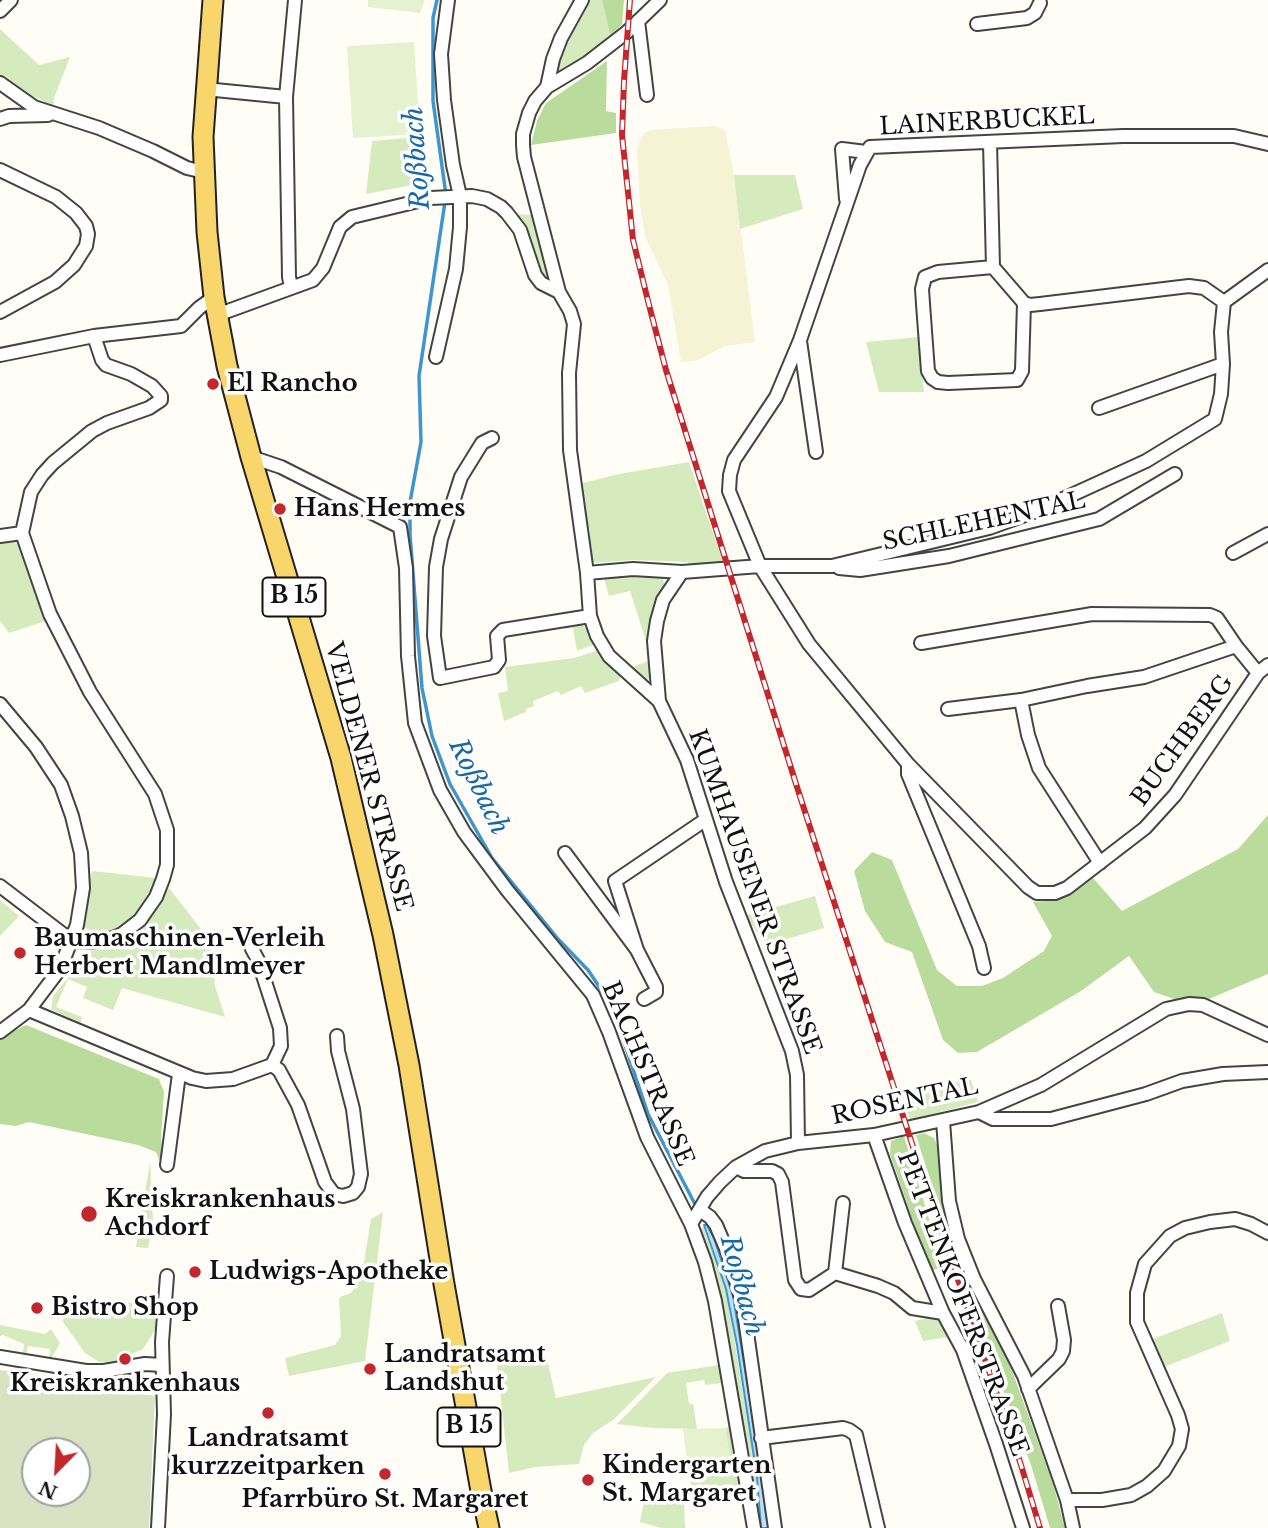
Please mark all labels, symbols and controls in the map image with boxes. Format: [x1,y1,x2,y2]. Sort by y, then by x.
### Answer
street label: LAINERBUCKEL [879,102,1095,142]
water label: Roßbach [399,106,437,210]
place label: El Rancho [227,370,358,398]
marker: El Rancho [205,376,221,392]
street label: SCHLEHENTAL [880,486,1088,558]
place label: Hans Hermes [294,495,465,523]
marker: Hans Hermes [272,501,288,517]
road number: B 15 [262,578,326,617]
street label: VELDENER STRASSE [318,639,418,915]
street label: BUCHBERG [1126,670,1240,812]
street label: KUMHAUSENER STRASSE [682,725,826,1059]
water label: Roßbach [441,734,515,840]
place label: Baumaschinen-Verleih Herbert Mandlmeyer [34,925,325,981]
marker: Baumaschinen-Verleih Herbert Mandlmeyer [12,945,28,961]
street label: BACHSTRASSE [595,977,699,1171]
street label: ROSENTAL [829,1072,981,1132]
street label: PETTENKOFERSTRASSE [890,1147,1034,1461]
place label: Kreiskrankenhaus Achdorf [105,1186,335,1242]
marker: Kreiskrankenhaus Achdorf [79,1204,99,1224]
water label: Roßbach [713,1232,769,1340]
place label: Ludwigs-Apotheke [209,1258,448,1286]
marker: Ludwigs-Apotheke [187,1264,203,1280]
place label: Bistro Shop [51,1294,199,1322]
marker: Bistro Shop [29,1300,45,1316]
place label: Landratsamt Landshut [384,1341,546,1397]
marker: Kreiskrankenhaus [117,1351,133,1367]
marker: Landratsamt Landshut [362,1361,378,1377]
place label: Kreiskrankenhaus [10,1370,240,1398]
marker: Landratsamt kurzzeitparken [260,1405,276,1421]
road number: B 15 [438,1408,500,1446]
place label: Landratsamt kurzzeitparken [171,1425,365,1481]
north arrow [21,1437,91,1507]
place label: Kindergarten St. Margaret [602,1452,772,1508]
marker: Pfarrbüro St. Margaret [377,1466,393,1482]
marker: Kindergarten St. Margaret [580,1472,596,1488]
text: N [35,1476,61,1504]
place label: Pfarrbüro St. Margaret [242,1486,528,1514]

